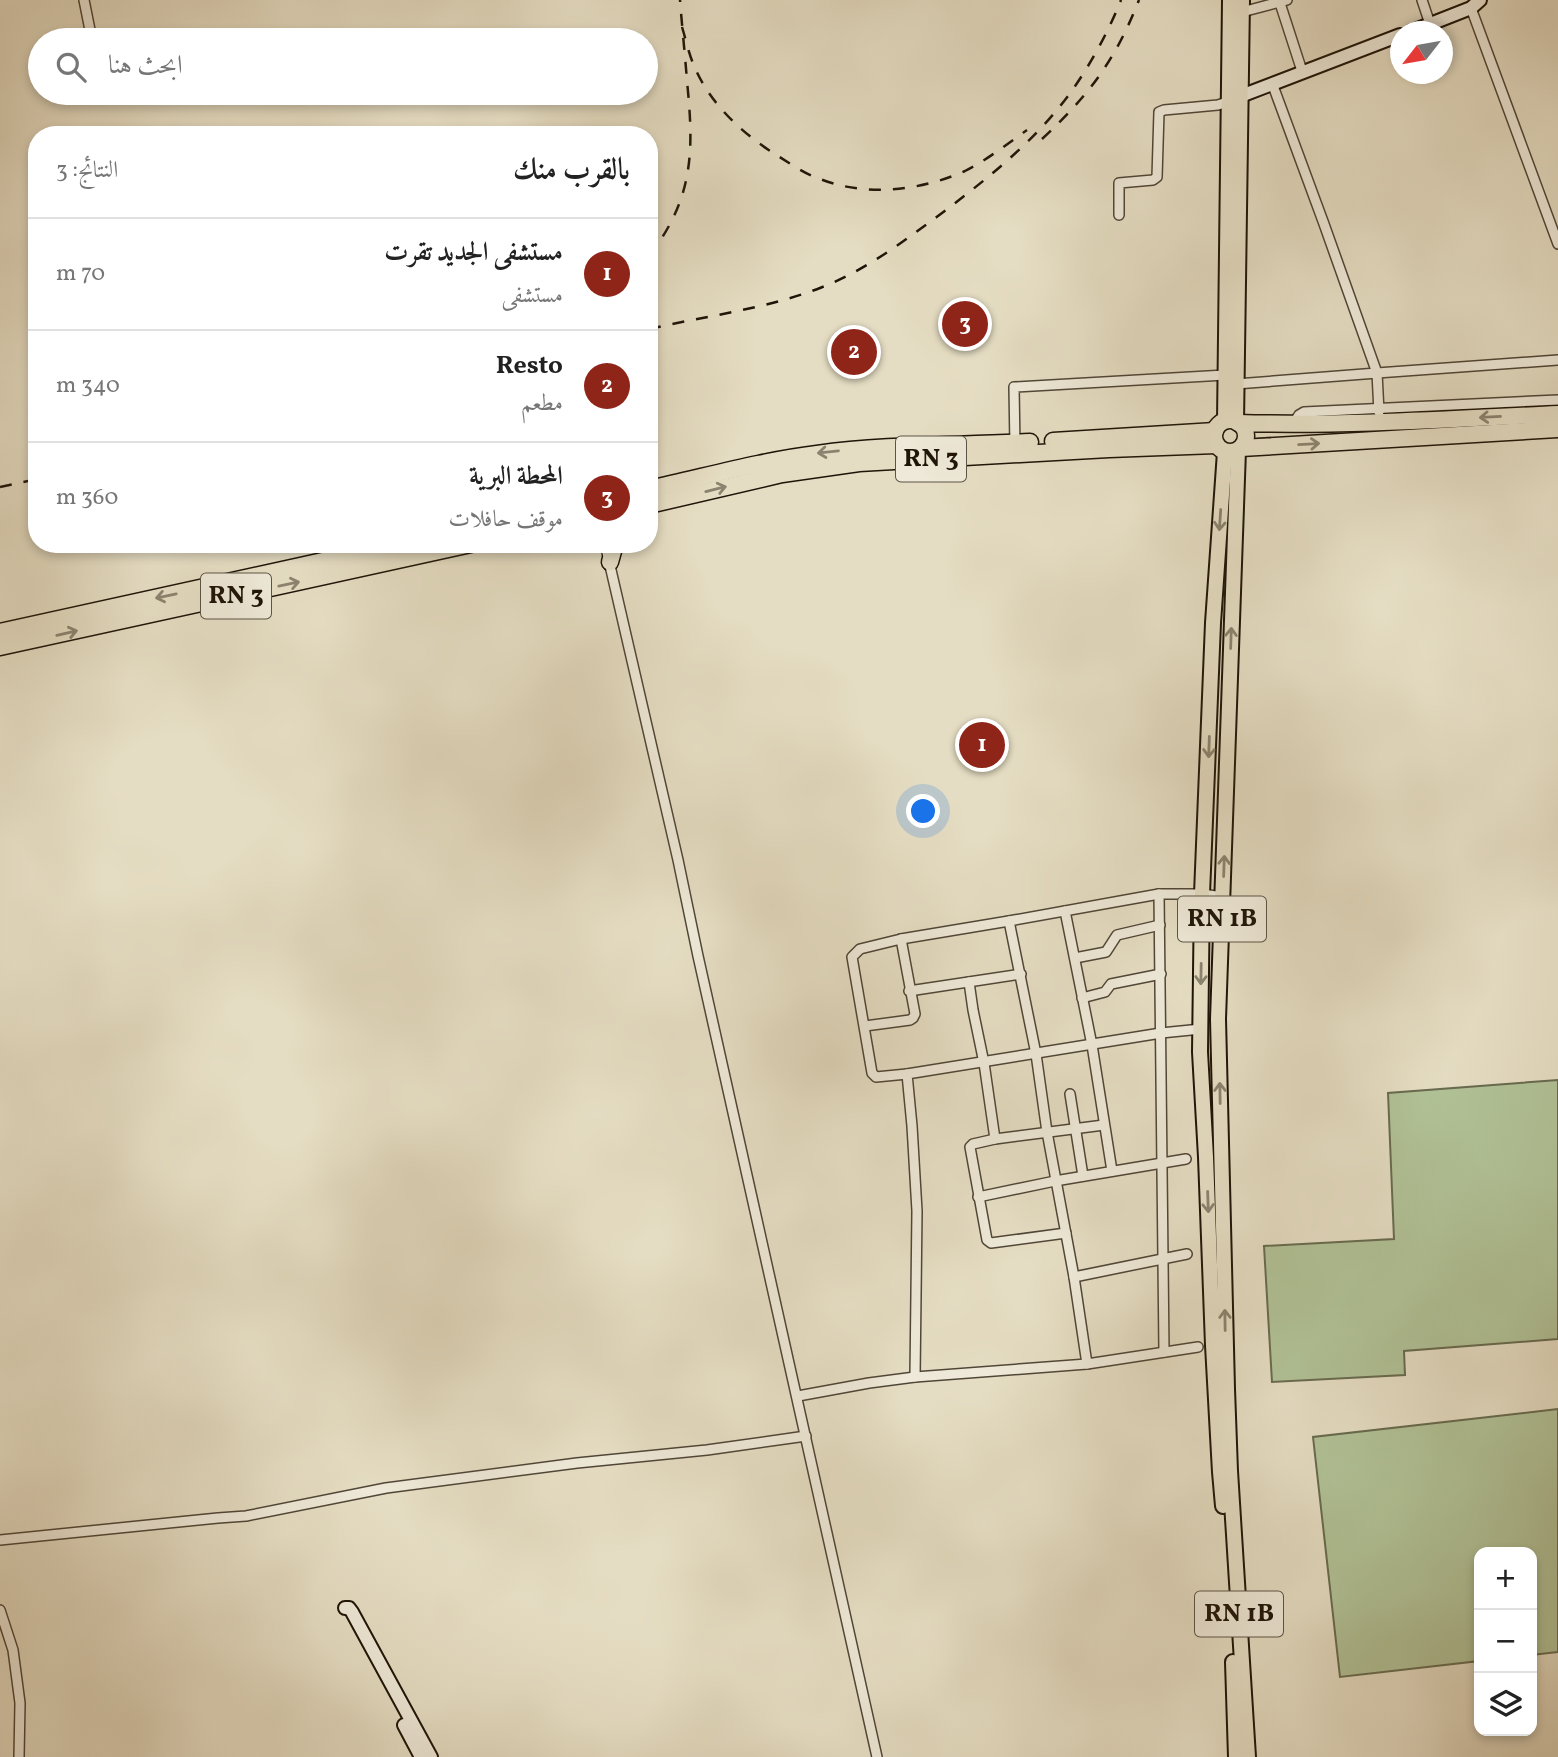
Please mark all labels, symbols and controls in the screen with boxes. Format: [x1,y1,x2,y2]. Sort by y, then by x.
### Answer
north arrow [1390,21,1453,84]
search box [28,28,658,105]
icon: search [52,48,90,86]
text: ابحث هنا [108,48,183,84]
text: بالقرب منك [513,150,630,192]
text: النتائج: 3 [56,155,118,187]
text: مستشفى الجديد تقرت [384,235,563,271]
text: 70 m [56,258,105,290]
text: 1 [602,258,612,290]
text: مستشفى [502,280,563,312]
pin: 3 [942,298,988,350]
pin: 2 [831,326,877,378]
text: Resto [496,348,563,384]
text: 340 m [56,370,120,402]
text: 2 [601,370,613,402]
text: مطعم [521,388,563,420]
one-way arrow [1479,411,1502,424]
road number: RN 3 [896,436,966,481]
one-way arrow [1298,437,1321,450]
one-way arrow [818,446,840,459]
text: المحطة البرية [469,459,563,495]
text: 360 m [56,482,118,514]
text: 3 [601,482,613,514]
one-way arrow [704,482,726,495]
text: موقف حافلات [448,504,563,536]
one-way arrow [1213,508,1226,530]
road number: RN 3 [201,574,271,618]
one-way arrow [277,577,300,590]
one-way arrow [155,590,178,604]
one-way arrow [55,626,78,640]
one-way arrow [1225,627,1238,650]
pin: 1 [959,719,1005,771]
one-way arrow [1202,735,1215,758]
your location [906,794,940,828]
one-way arrow [1217,854,1230,877]
road number: RN 1B [1178,896,1266,942]
one-way arrow [1194,962,1208,985]
one-way arrow [1213,1082,1226,1105]
one-way arrow [1201,1190,1214,1213]
one-way arrow [1218,1309,1232,1332]
map controls [1474,1547,1537,1736]
button: + [1474,1547,1537,1610]
road number: RN 1B [1195,1592,1283,1637]
button: − [1474,1610,1537,1673]
button: layers [1474,1673,1537,1736]

